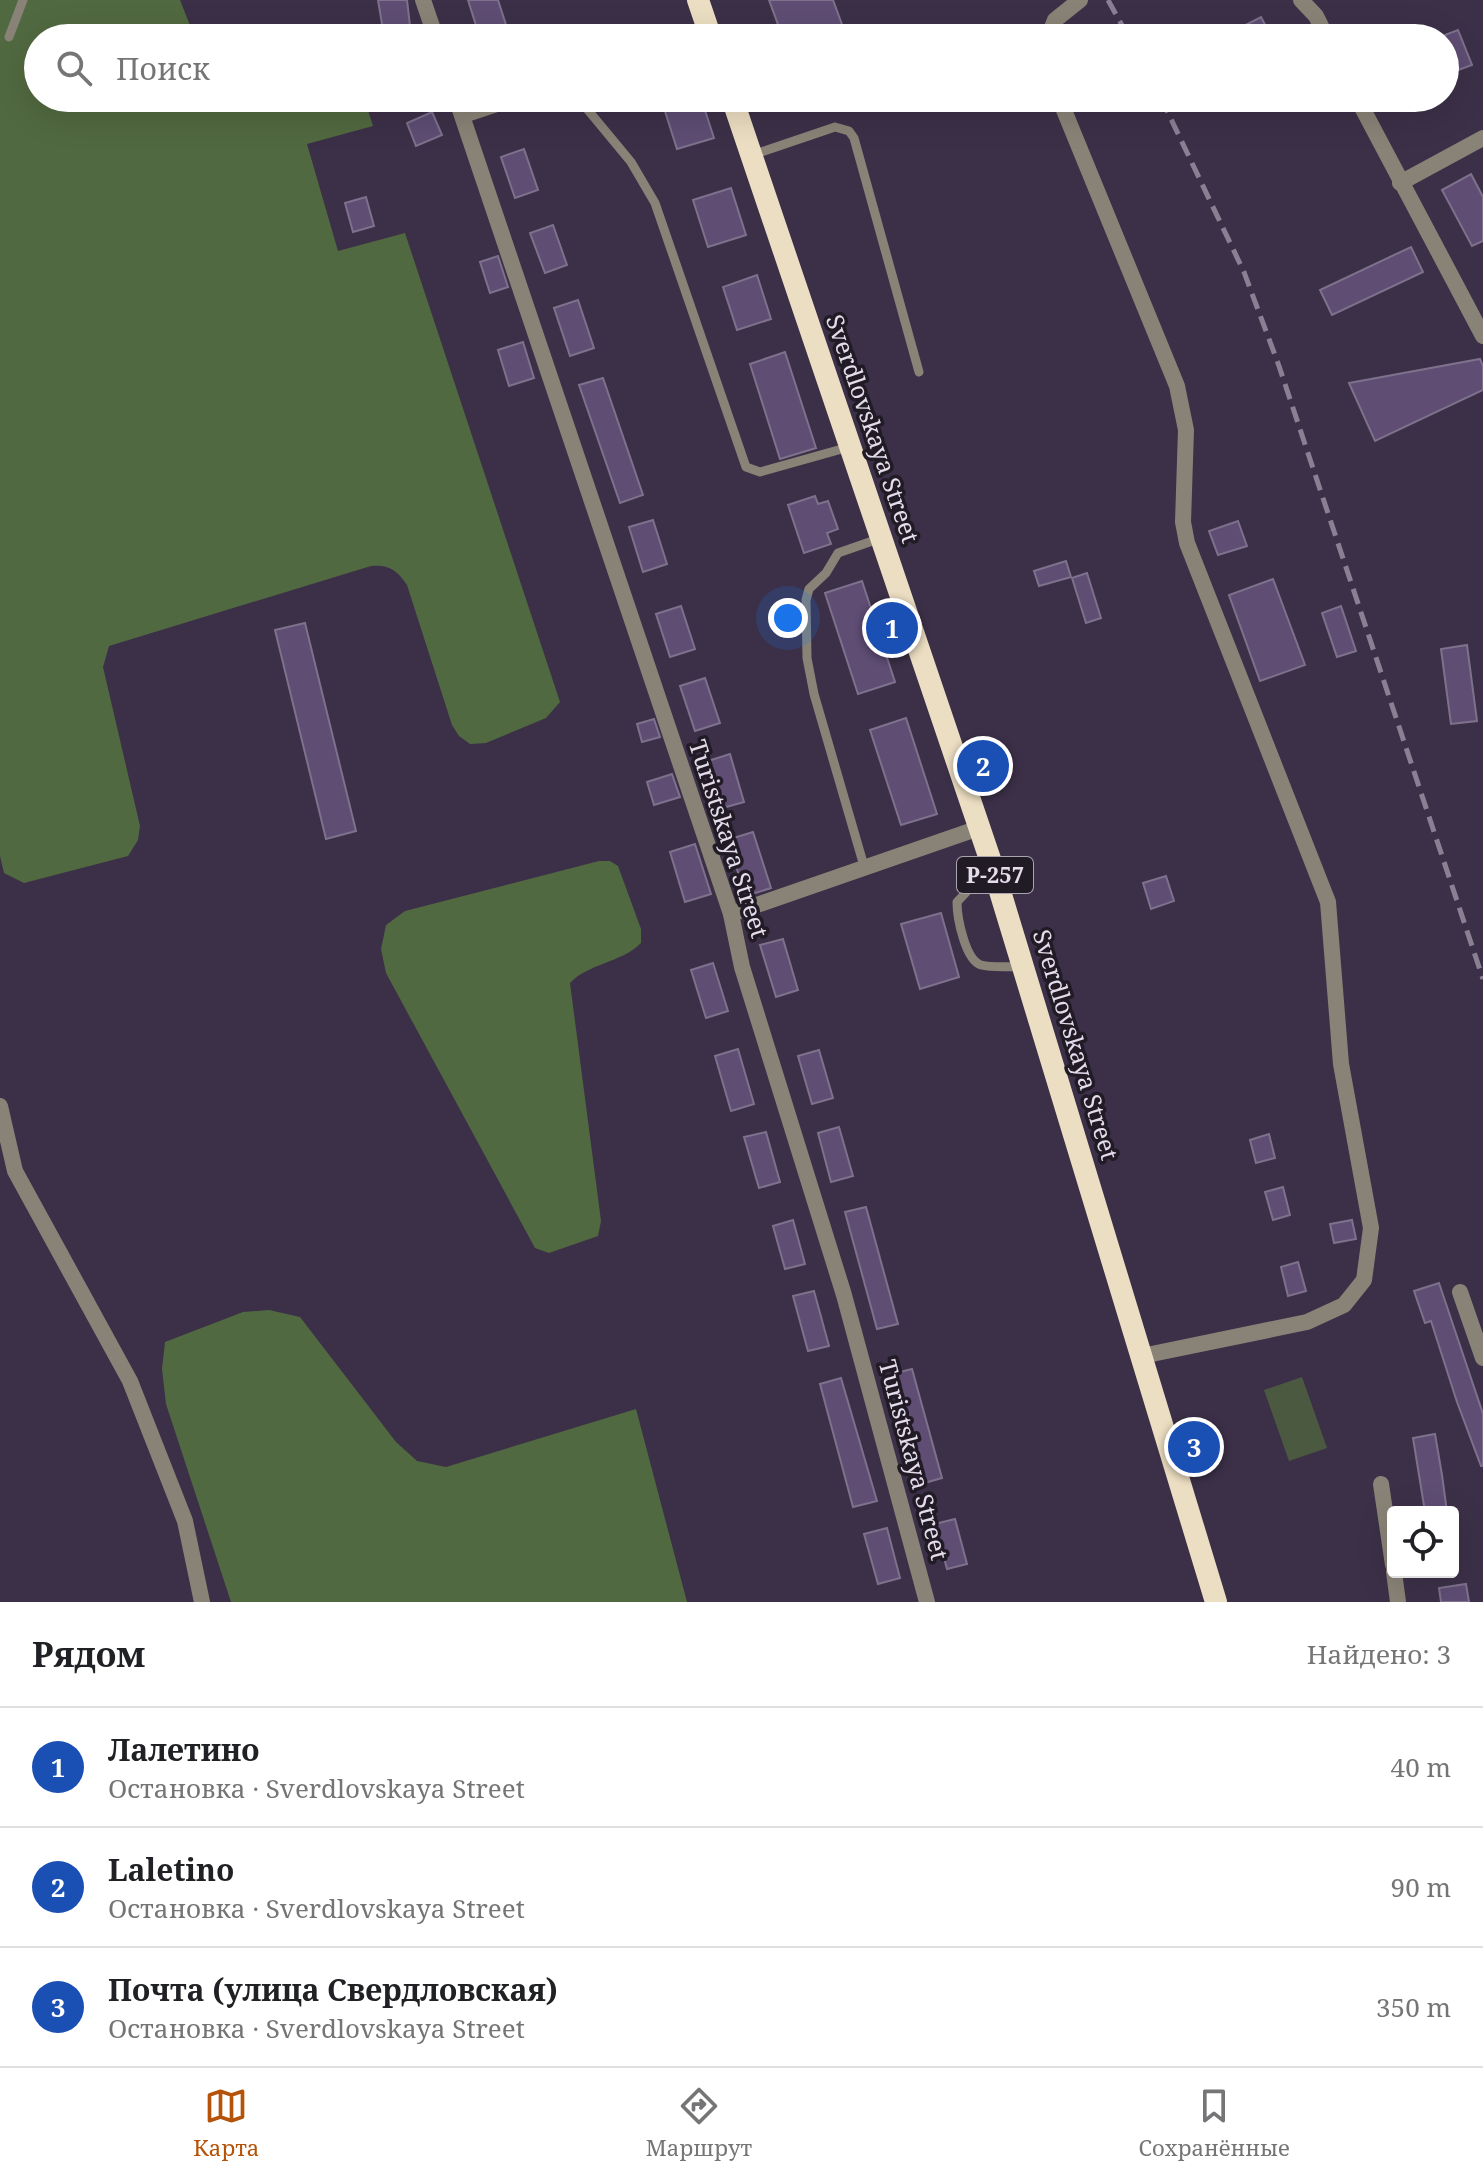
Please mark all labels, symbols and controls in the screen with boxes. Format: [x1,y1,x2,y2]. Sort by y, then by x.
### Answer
search box [24,24,1459,112]
icon: search [52,46,96,90]
text: Поиск [116,48,210,89]
street label: Sverdlovskaya Street [819,310,928,547]
your location [768,598,808,638]
pin: 1 [866,598,918,658]
street label: Turistskaya Street [682,735,777,942]
pin: 2 [957,736,1009,796]
road number: Р-257 [957,857,1033,893]
street label: Sverdlovskaya Street [1026,925,1127,1164]
street label: Turistskaya Street [872,1356,957,1564]
pin: 3 [1168,1417,1220,1477]
map controls [1387,1506,1459,1578]
button: locate [1387,1506,1459,1578]
text: Рядом [32,1631,145,1677]
text: Найдено: 3 [1307,1636,1451,1672]
text: Лалетино [108,1729,259,1770]
text: 1 [51,1749,65,1785]
text: 40 m [1391,1749,1451,1785]
text: Остановка · Sverdlovskaya Street [108,1770,525,1806]
text: Laletino [108,1849,234,1890]
text: 2 [51,1869,65,1905]
text: 90 m [1391,1869,1451,1905]
text: Остановка · Sverdlovskaya Street [108,1890,525,1926]
text: Почта (улица Свердловская) [108,1969,558,2010]
text: 3 [51,1989,65,2025]
text: 350 m [1376,1989,1451,2025]
text: Остановка · Sverdlovskaya Street [108,2010,525,2046]
tab: Карта [193,2084,259,2162]
tab: Маршрут [646,2084,752,2162]
tab: Сохранённые [1139,2084,1290,2162]

